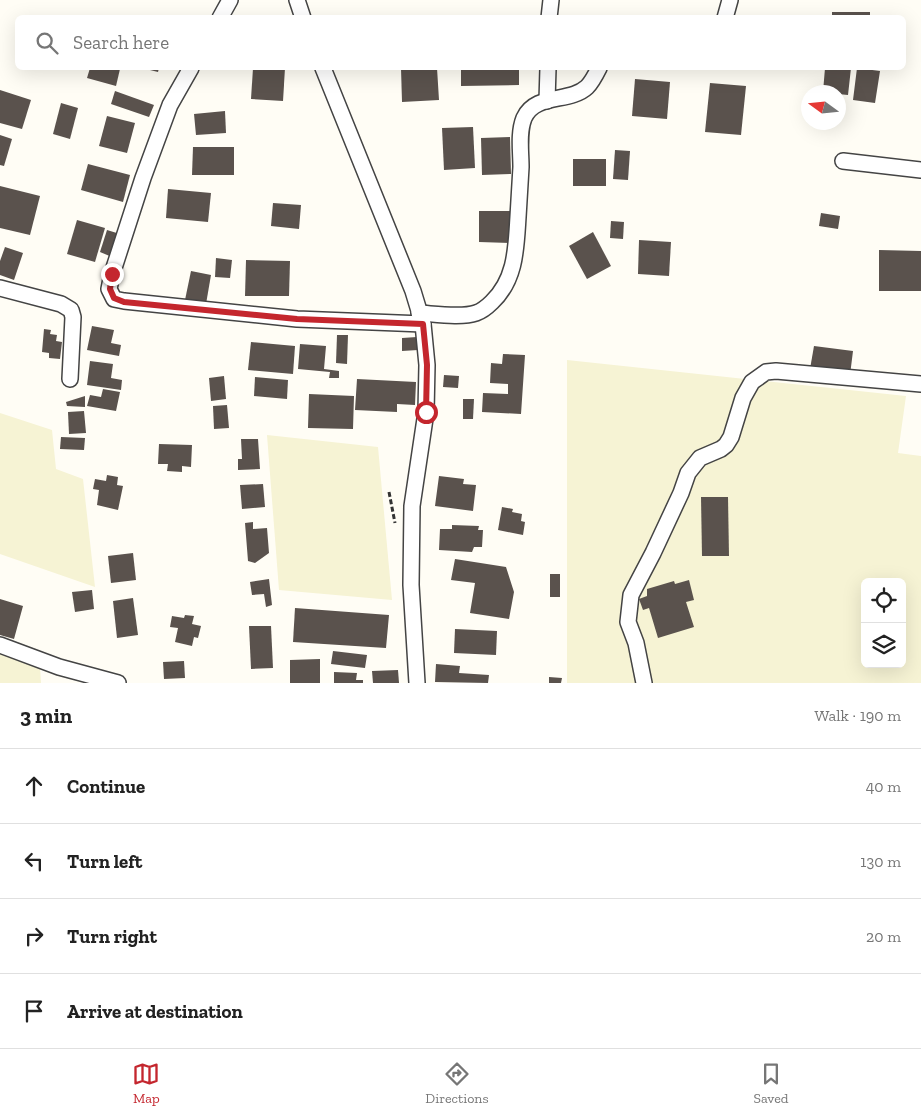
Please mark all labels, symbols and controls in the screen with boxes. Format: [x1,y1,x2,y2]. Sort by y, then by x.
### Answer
search box [15,15,906,70]
icon: search [33,29,61,57]
text: Search here [73,31,169,54]
north arrow [801,85,846,130]
route end [101,263,124,286]
route start [415,401,438,424]
map controls [861,578,906,668]
button: locate [861,578,906,623]
button: layers [861,623,906,668]
text: 3 min [20,703,72,728]
text: Walk · 190 m [814,706,901,725]
icon: ahead [20,772,48,800]
text: Continue [67,775,145,798]
text: 40 m [866,777,901,796]
icon: left [20,847,48,875]
text: Turn left [67,850,142,873]
text: 130 m [860,852,901,871]
icon: right [20,922,48,950]
text: Turn right [67,925,157,948]
text: 20 m [866,927,901,946]
icon: arrive [20,997,48,1025]
text: Arrive at destination [67,1000,243,1023]
tab: Map [132,1060,160,1107]
tab: Directions [425,1060,489,1107]
tab: Saved [753,1060,789,1107]

